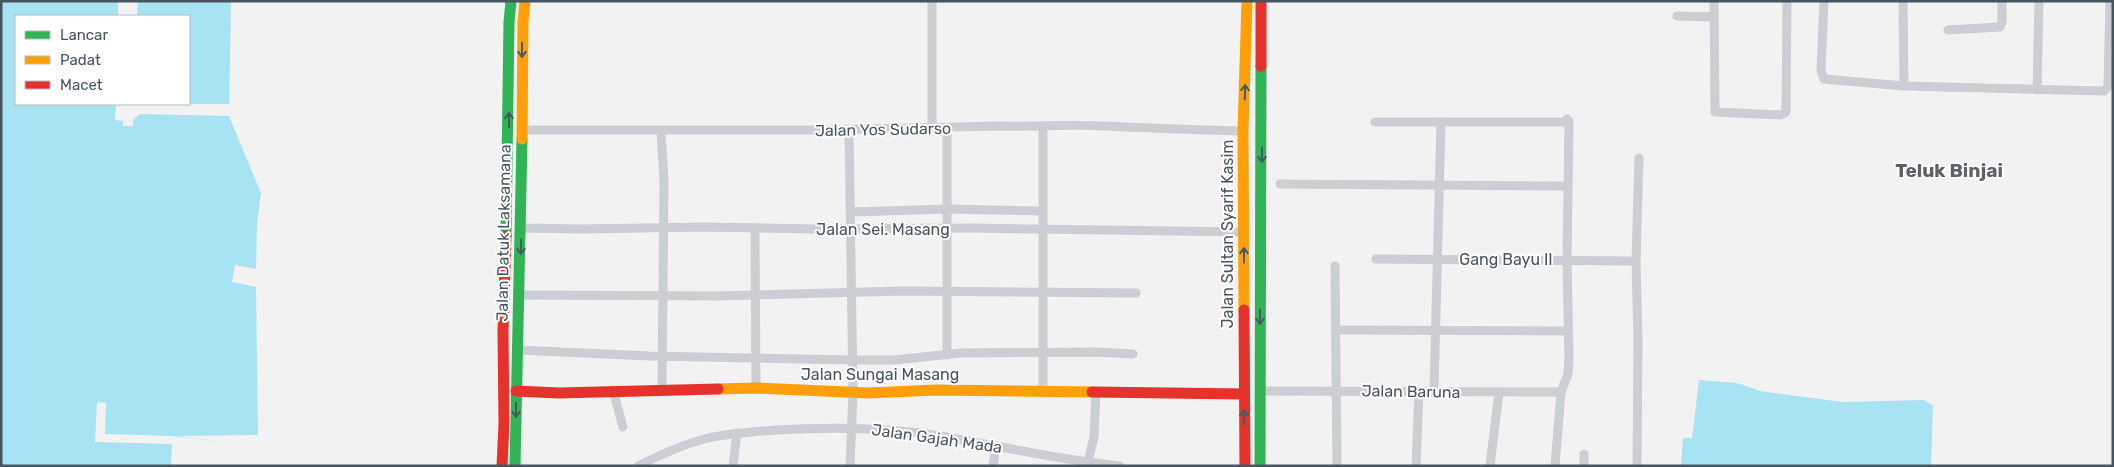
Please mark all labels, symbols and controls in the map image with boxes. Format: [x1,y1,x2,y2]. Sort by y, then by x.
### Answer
legend [15,15,190,105]
text: Lancar [60,26,108,44]
one-way arrow [517,42,527,58]
text: Padat [60,51,101,69]
text: Macet [60,76,103,94]
one-way arrow [1240,84,1249,100]
one-way arrow [504,112,514,128]
street label: Jalan Yos Sudarso [815,119,951,140]
street label: Jalan Sultan Syarif Kasim [1218,140,1237,329]
street label: Jalan Datuk Laksamana [492,144,515,322]
one-way arrow [1257,146,1267,163]
district label: Teluk Binjai [1895,159,2003,182]
street label: Jalan Sei. Masang [816,220,950,239]
one-way arrow [516,239,525,255]
one-way arrow [1239,247,1249,263]
street label: Gang Bayu II [1459,250,1553,269]
one-way arrow [1256,309,1265,325]
street label: Jalan Sungai Masang [801,365,959,384]
street label: Jalan Baruna [1361,381,1461,402]
one-way arrow [511,401,521,417]
one-way arrow [1239,409,1249,426]
street label: Jalan Gajah Mada [870,420,1003,457]

